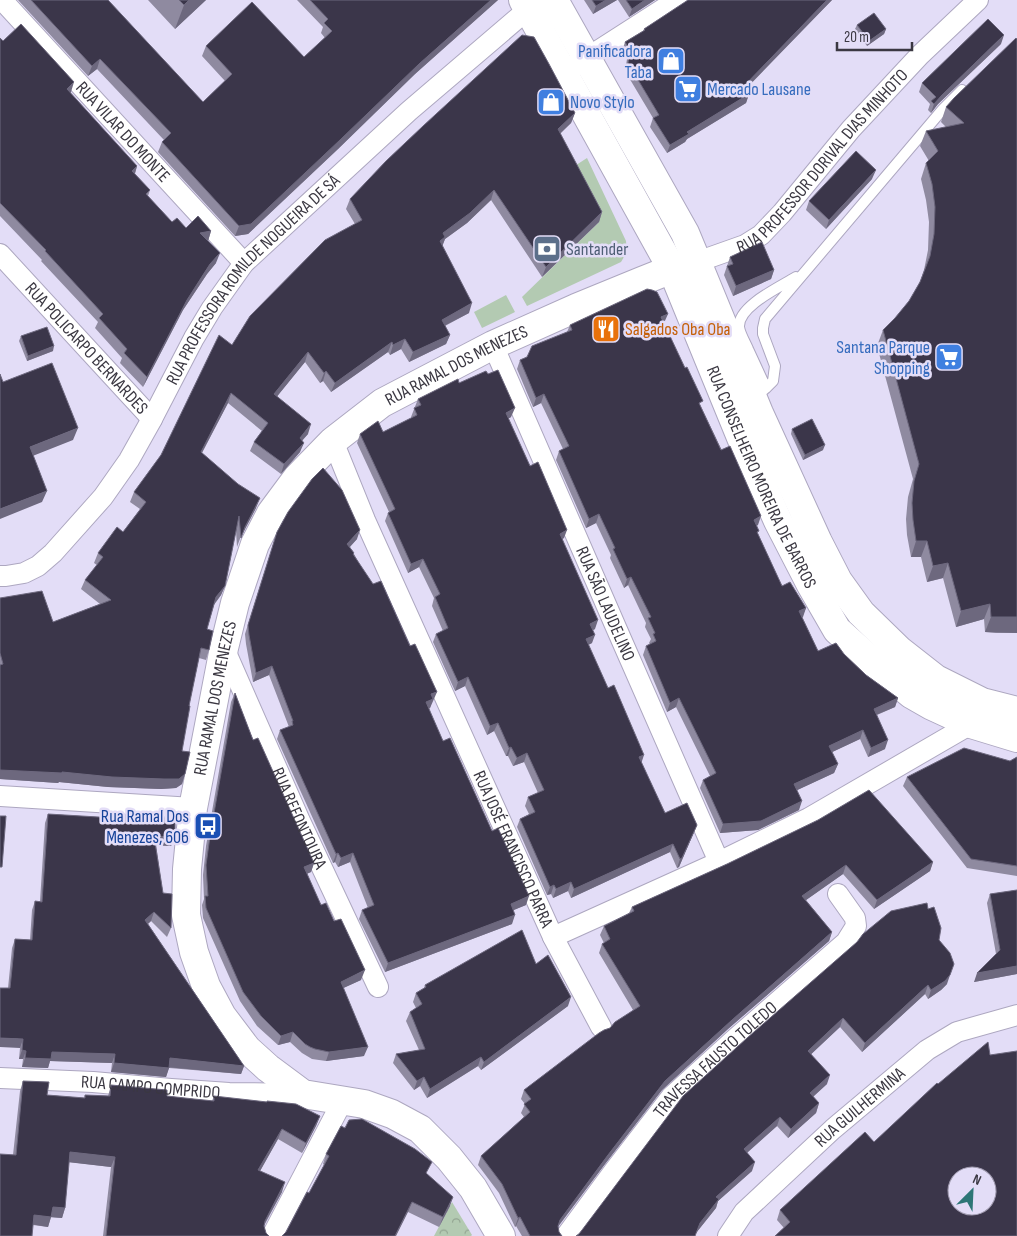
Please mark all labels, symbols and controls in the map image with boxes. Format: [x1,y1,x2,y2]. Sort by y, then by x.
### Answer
scale bar [837,20,912,52]
text: 20 m [844,28,869,47]
place label: Panificadora Taba [578,41,652,83]
shop icon: Panificadora Taba [656,46,686,76]
street label: RUA PROFESSOR DORIVAL DIAS MINHOTO [734,65,912,258]
supermarket icon: Mercado Lausane [673,74,703,104]
street label: RUA VILAR DO MONTE [71,77,174,187]
place label: Mercado Lausane [707,79,811,100]
shop icon: Novo Stylo [536,87,566,117]
place label: Novo Stylo [570,92,635,113]
street label: RUA PROFESSORA ROMILDE NOGUEIRA DE SÁ [162,170,344,388]
bank icon: Santander [532,234,562,264]
place label: Santander [566,239,628,260]
street label: RUA POLICARPO BERNARDES [21,278,152,419]
restaurant icon: Salgados Oba Oba [591,314,621,344]
place label: Salgados Oba Oba [625,319,731,340]
street label: RUA RAMAL DOS MENEZES [382,321,531,410]
place label: Santana Parque Shopping [836,337,930,379]
supermarket icon: Santana Parque Shopping [934,342,964,372]
street label: RUA CONSELHEIRO MOREIRA DE BARROS [702,363,821,592]
street label: RUA SÃO LAUDELINO [571,543,639,664]
street label: RUA RAMAL DOS MENEZES [190,618,241,777]
street label: RUA REFONTOURA [267,764,331,873]
street label: RUA JOSÉ FRANCISCO PARRA [468,767,557,931]
place label: Rua Ramal Dos Menezes, 606 [101,806,189,848]
bus stop icon: Rua Ramal Dos Menezes, 606 [193,811,223,841]
street label: TRAVESSA FAUSTO TOLEDO [649,997,781,1122]
street label: RUA GUILHERMINA [810,1063,910,1152]
street label: RUA CAMPO COMPRIDO [81,1071,221,1103]
north arrow [947,1166,997,1216]
text: N [970,1170,984,1189]

